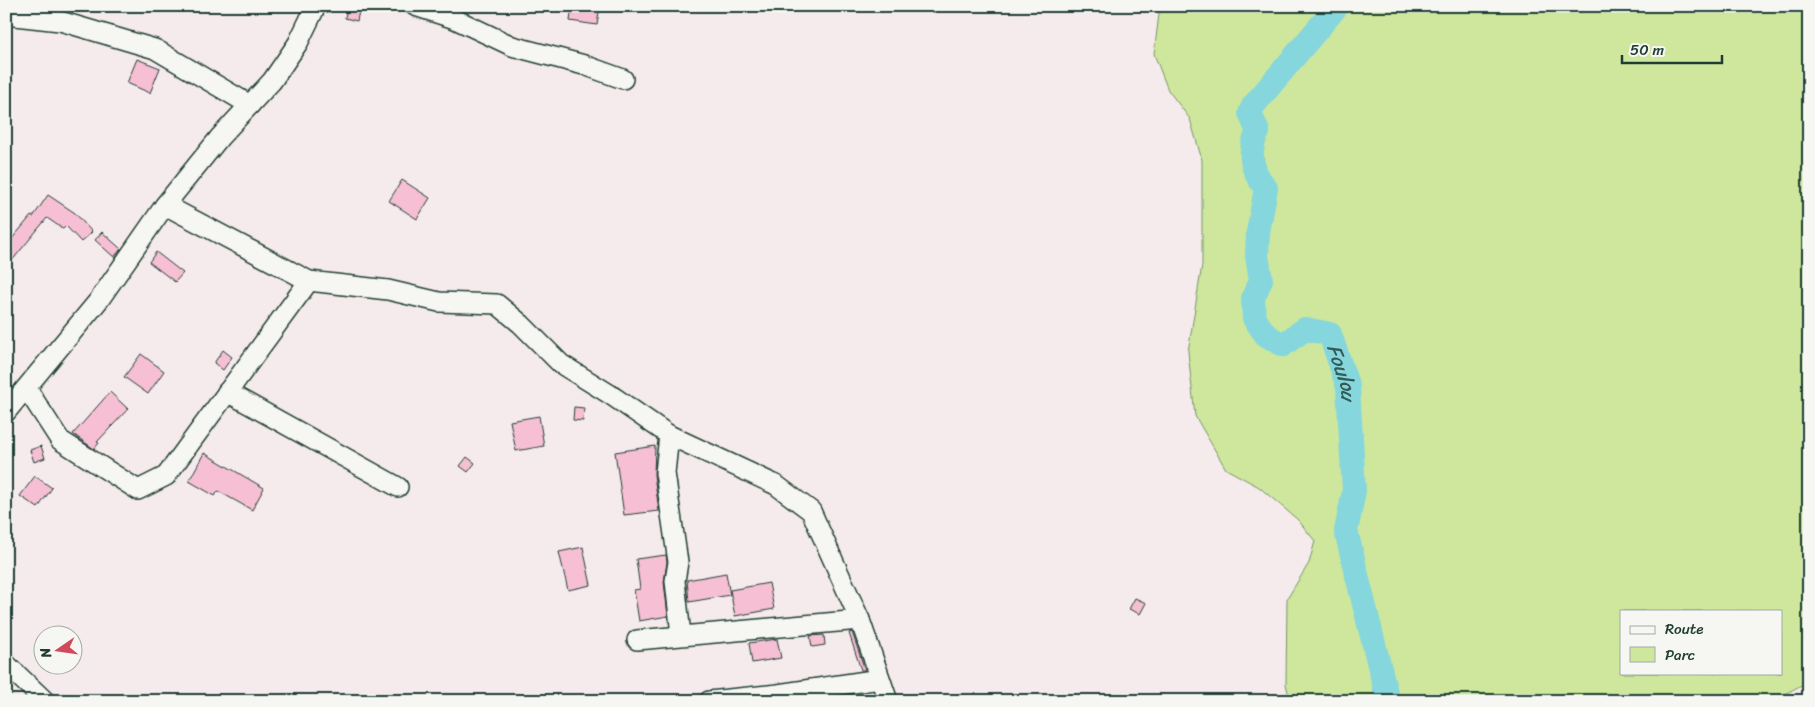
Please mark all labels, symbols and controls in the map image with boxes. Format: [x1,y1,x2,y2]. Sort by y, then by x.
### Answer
scale bar [1622,32,1722,64]
text: 50 m [1630,37,1665,63]
water label: Foulou [1317,339,1366,404]
legend [1620,610,1782,674]
text: Route [1665,616,1704,642]
north arrow [32,624,82,674]
text: Parc [1665,642,1695,668]
text: N [32,645,59,661]

